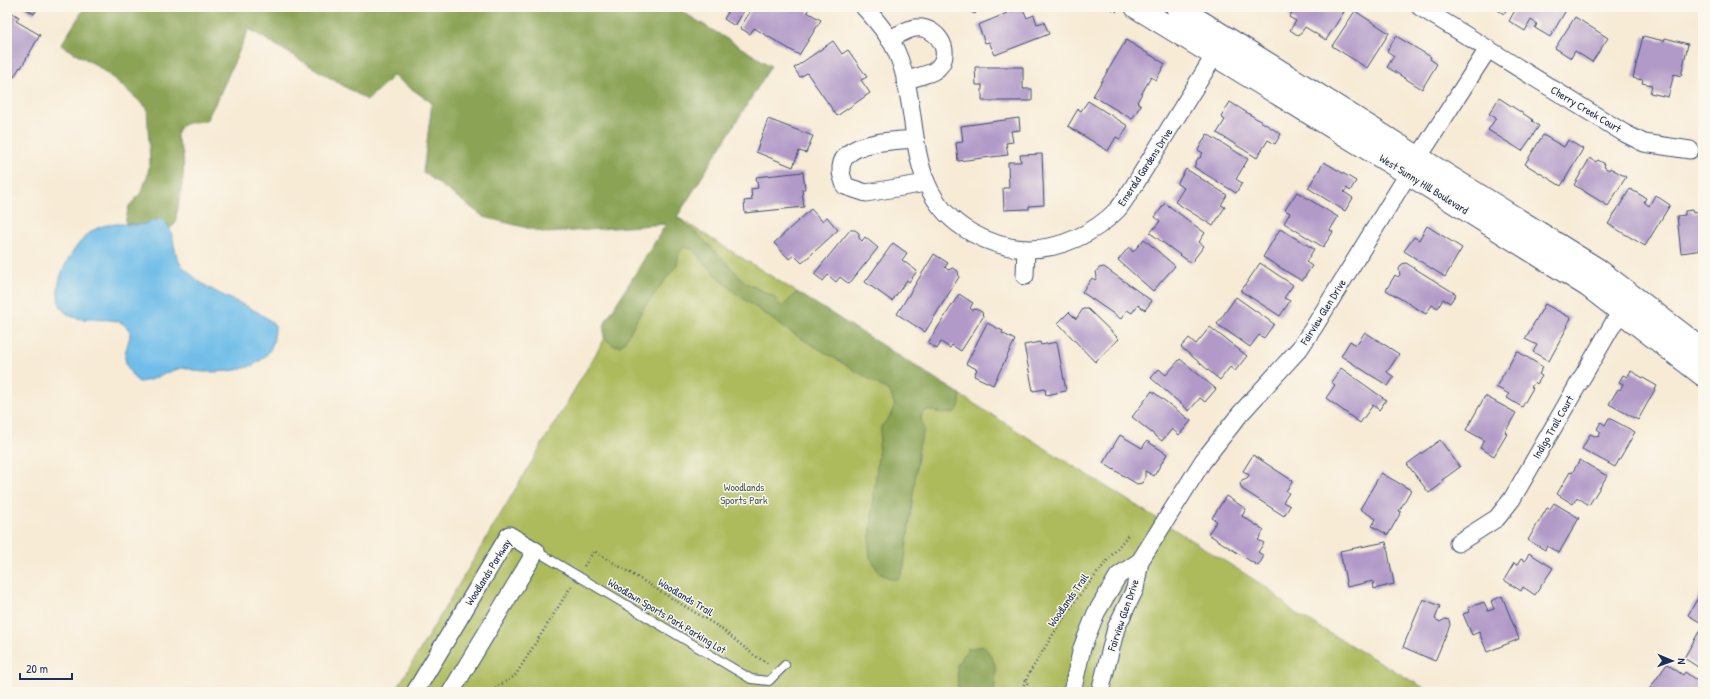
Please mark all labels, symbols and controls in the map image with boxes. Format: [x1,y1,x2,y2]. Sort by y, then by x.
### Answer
street label: Cherry Creek Court [1548,82,1624,136]
street label: Emerald Gardens Drive [1115,125,1176,209]
street label: West Sunny Hill Boulevard [1377,151,1472,217]
street label: Fairview Glen Drive [1297,276,1349,348]
street label: Indigo Trail Court [1529,393,1577,461]
park label: Woodlands Sports Park [720,480,768,507]
street label: Woodlands Parkway [462,536,514,608]
street label: Woodlands Trail [1044,570,1092,630]
street label: Woodlawn Sports Park Parking Lot [605,575,729,657]
street label: Woodlands Trail [656,575,716,619]
street label: Fairview Glen Drive [1104,577,1142,654]
north arrow [1652,641,1692,681]
scale bar [20,655,72,681]
text: N [1675,658,1689,665]
text: 20 m [26,660,48,677]

